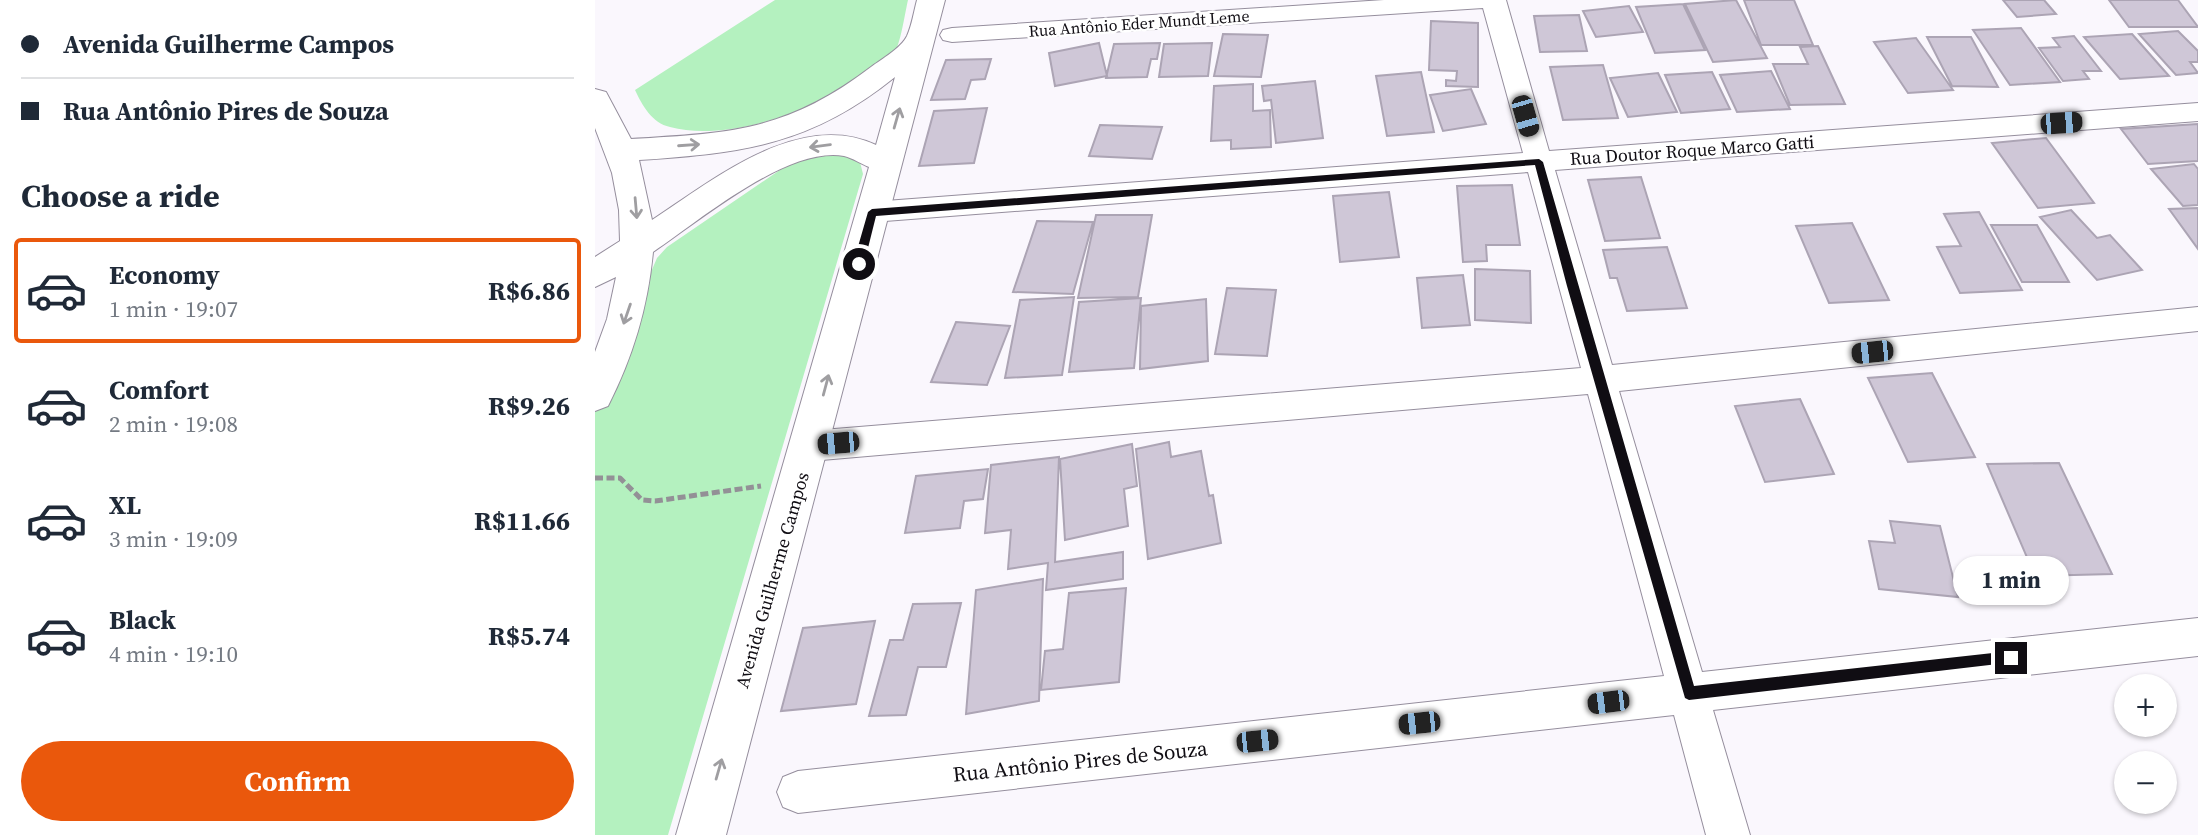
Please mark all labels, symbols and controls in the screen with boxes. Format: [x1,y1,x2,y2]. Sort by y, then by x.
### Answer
street label: Rua Antônio Eder Mundt Leme [1028,4,1250,42]
text: Avenida Guilherme Campos [63,26,394,62]
text: Rua Antônio Pires de Souza [63,93,389,129]
car [1510,93,1541,139]
one-way arrow [892,107,905,129]
car [2040,111,2083,135]
street label: Rua Doutor Roque Marco Gatti [1569,129,1815,171]
one-way arrow [677,138,700,151]
one-way arrow [809,140,832,153]
text: Choose a ride [21,174,220,218]
one-way arrow [630,196,643,218]
route start [843,248,875,280]
text: Economy [109,257,220,293]
icon: car [25,259,88,322]
text: R$6.86 [488,273,570,309]
text: 1 min · 19:07 [109,293,238,325]
one-way arrow [620,302,632,324]
car [1851,339,1894,365]
text: Comfort [109,372,209,408]
icon: car [25,374,88,437]
one-way arrow [821,374,834,396]
text: R$9.26 [488,388,570,424]
text: 2 min · 19:08 [109,408,238,440]
car [817,431,860,455]
street label: Avenida Guilherme Campos [729,469,815,691]
text: XL [109,487,141,523]
icon: car [25,489,88,552]
text: R$11.66 [474,503,570,539]
text: 3 min · 19:09 [109,523,238,555]
callout: 1 min [1953,556,2069,606]
text: 1 min [1981,564,2041,596]
text: Black [109,602,176,638]
icon: car [25,604,88,667]
text: R$5.74 [488,618,570,654]
text: 4 min · 19:10 [109,638,238,670]
route end [1995,642,2027,674]
map controls [2114,674,2177,814]
button: + [2114,674,2177,737]
car [1586,689,1631,715]
car [1398,710,1441,736]
car [1236,728,1279,754]
street label: Rua Antônio Pires de Souza [951,733,1209,789]
button: Confirm [21,741,574,821]
button: − [2114,751,2177,814]
one-way arrow [713,758,726,781]

